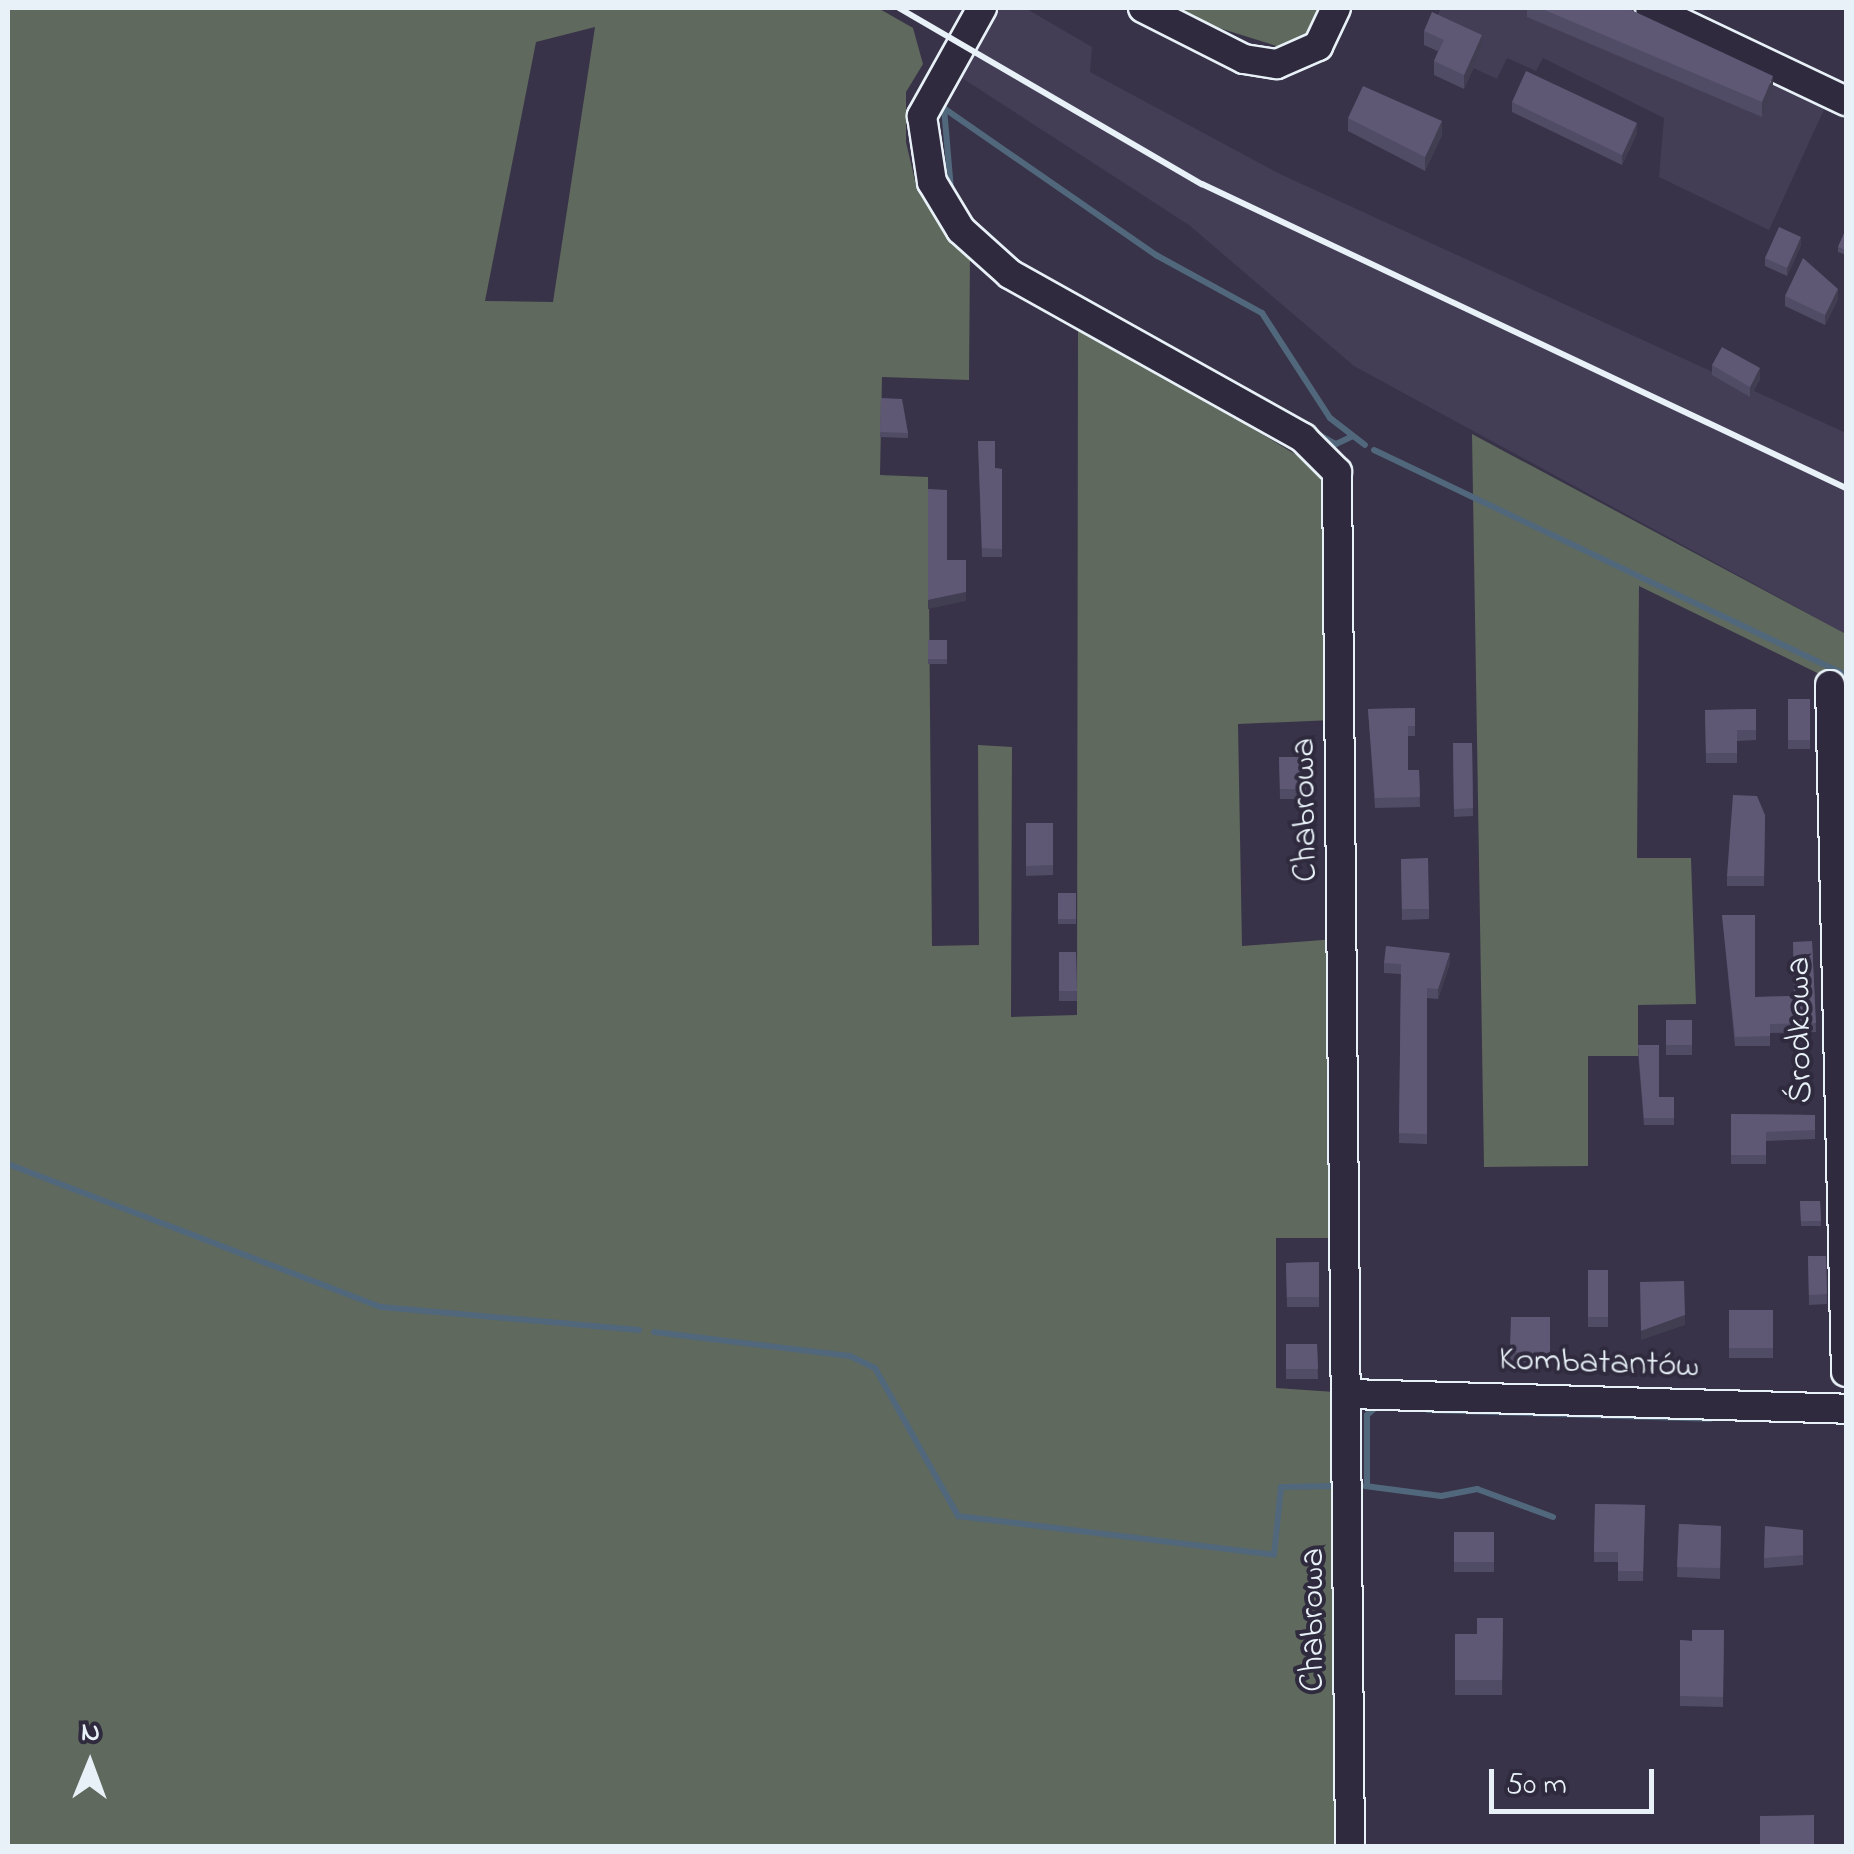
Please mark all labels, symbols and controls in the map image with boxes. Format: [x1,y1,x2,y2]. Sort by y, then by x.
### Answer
street label: Chabrowa [1284,738,1328,882]
street label: Środkowa [1779,956,1823,1104]
street label: Kombatantów [1498,1340,1700,1388]
street label: Chabrowa [1293,1548,1335,1692]
text: N [81,1713,100,1754]
north arrow [40,1714,140,1814]
scale bar [1494,1749,1659,1811]
text: 50 m [1506,1764,1567,1808]

